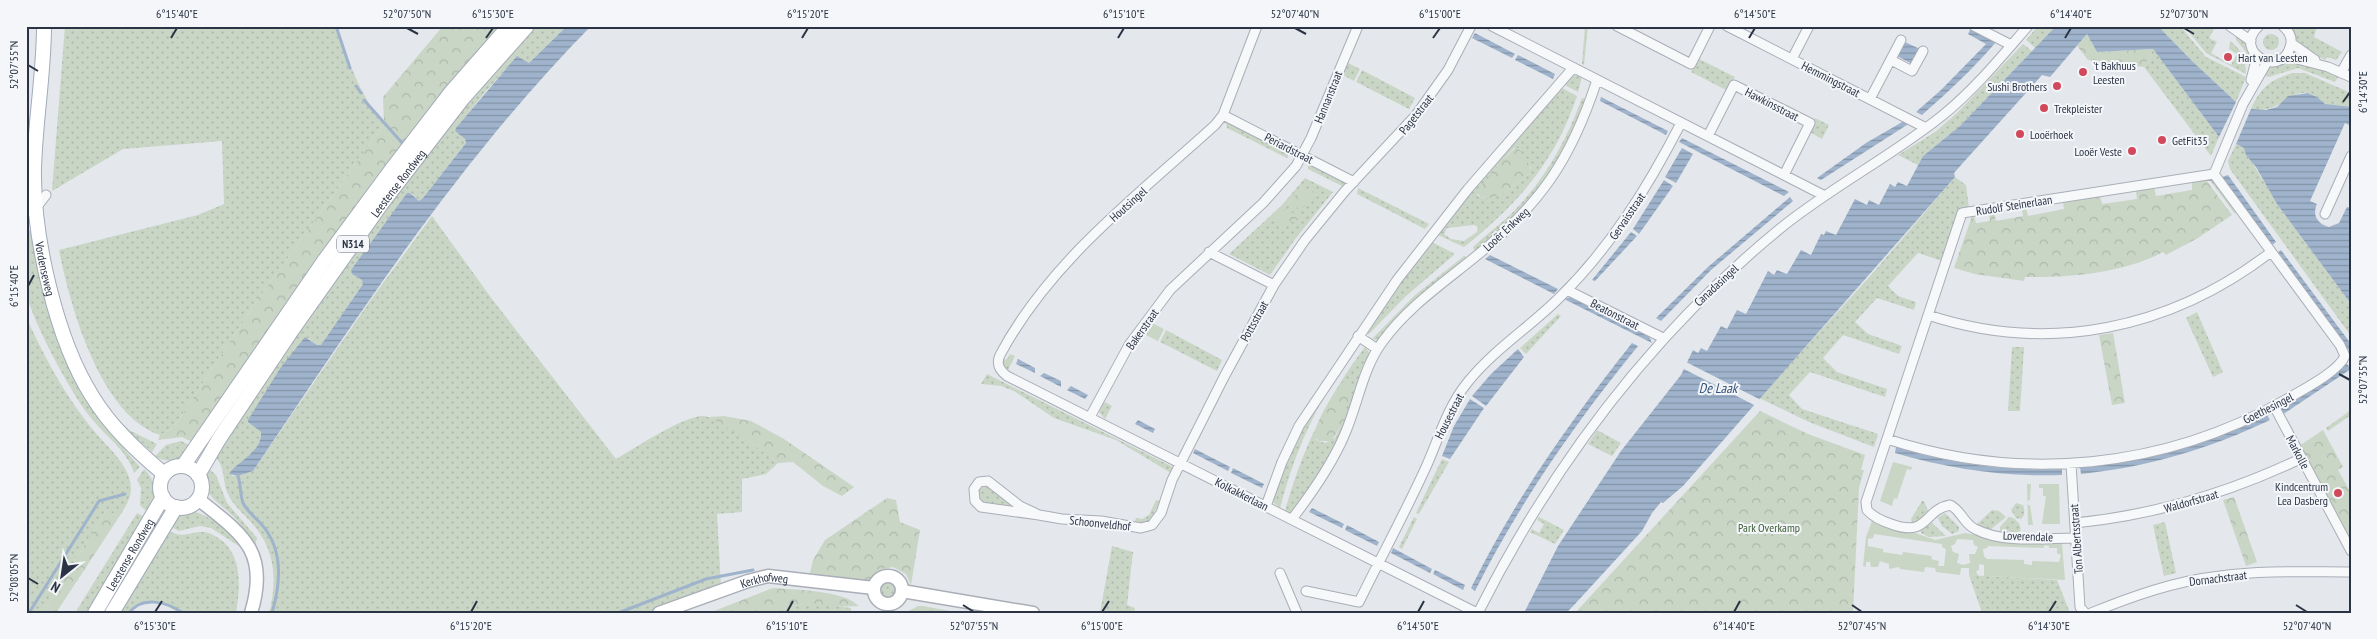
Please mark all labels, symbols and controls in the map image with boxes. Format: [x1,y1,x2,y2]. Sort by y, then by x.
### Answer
text: 6°15'40"E [156,6,198,21]
text: 52°07'50"N [383,6,431,21]
text: 6°15'30"E [472,6,514,21]
text: 6°15'20"E [787,6,829,21]
text: 6°15'10"E [1103,6,1145,21]
text: 52°07'40"N [1271,6,1319,21]
text: 6°15'00"E [1419,6,1461,21]
text: 6°14'50"E [1734,6,1776,21]
text: 6°14'40"E [2050,6,2092,21]
text: 52°07'30"N [2160,6,2208,21]
text: 52°07'55"N [6,41,21,89]
place label: Hart van Leesten [2238,50,2308,65]
marker: Hart van Leesten [2222,51,2234,63]
street label: Hemmingstraat [1799,58,1863,100]
place label: 't Bakhuus Leesten [2093,58,2136,87]
marker: 't Bakhuus Leesten [2077,66,2089,78]
street label: Hannanstraat [1311,68,1346,125]
text: 6°14'30"E [2355,71,2370,113]
place label: Sushi Brothers [1987,79,2047,94]
marker: Sushi Brothers [2051,80,2063,92]
street label: Hawkinsstraat [1743,84,1802,124]
street label: Pagetstraat [1396,90,1437,137]
place label: Trekpleister [2054,101,2103,116]
marker: Trekpleister [2038,102,2050,114]
place label: Looërhoek [2030,127,2073,142]
marker: Looërhoek [2014,128,2026,140]
street label: Periardstraat [1262,129,1317,167]
place label: GetFit35 [2172,133,2208,148]
marker: GetFit35 [2156,134,2168,146]
place label: Looër Veste [2075,144,2122,159]
marker: Looër Veste [2126,145,2138,157]
street label: Leestense Rondweg [367,146,428,220]
street label: Houtsingel [1106,183,1150,225]
street label: Gervaisstraat [1606,189,1649,243]
street label: Rudolf Steinerlaan [1975,192,2053,218]
street label: Looër Enkweg [1480,204,1532,254]
road number: N314 [337,235,369,252]
street label: Vordenseweg [32,239,59,297]
street label: Canadasingel [1691,261,1741,309]
text: 6°15'40"E [6,265,21,307]
street label: Beatonstraat [1588,295,1642,333]
street label: Pottsstraat [1237,297,1272,344]
street label: Bakerstraat [1122,305,1162,352]
text: 52°07'35"N [2355,356,2370,404]
water label: De Laak [1699,379,1739,397]
street label: Goethesingel [2240,389,2296,427]
street label: Housestraat [1431,390,1467,441]
street label: Markolle [2283,433,2313,471]
street label: Kolkakkerlaan [1213,474,1271,514]
place label: Kindcentrum Lea Dasberg [2275,479,2328,508]
street label: Waldorfstraat [2162,486,2220,516]
marker: Kindcentrum Lea Dasberg [2332,487,2344,499]
street label: Ton Albertsstraat [2066,503,2086,574]
street label: Schoonveldhof [1069,512,1132,534]
street label: Leestense Rondweg [102,515,156,593]
park label: Park Overkamp [1738,520,1800,535]
street label: Loverendale [2003,528,2053,544]
north arrow [38,552,88,602]
text: 52°08'05"N [6,554,21,602]
street label: Dornachstraat [2188,567,2248,589]
street label: Kerkhofweg [738,569,789,591]
text: N [48,578,63,597]
text: 6°15'30"E [134,618,176,633]
text: 6°15'20"E [450,618,492,633]
text: 6°15'10"E [766,618,808,633]
text: 52°07'55"N [950,618,998,633]
text: 6°15'00"E [1081,618,1123,633]
text: 6°14'50"E [1397,618,1439,633]
text: 6°14'40"E [1713,618,1755,633]
text: 52°07'45"N [1838,618,1886,633]
text: 6°14'30"E [2028,618,2070,633]
text: 52°07'40"N [2283,618,2331,633]

